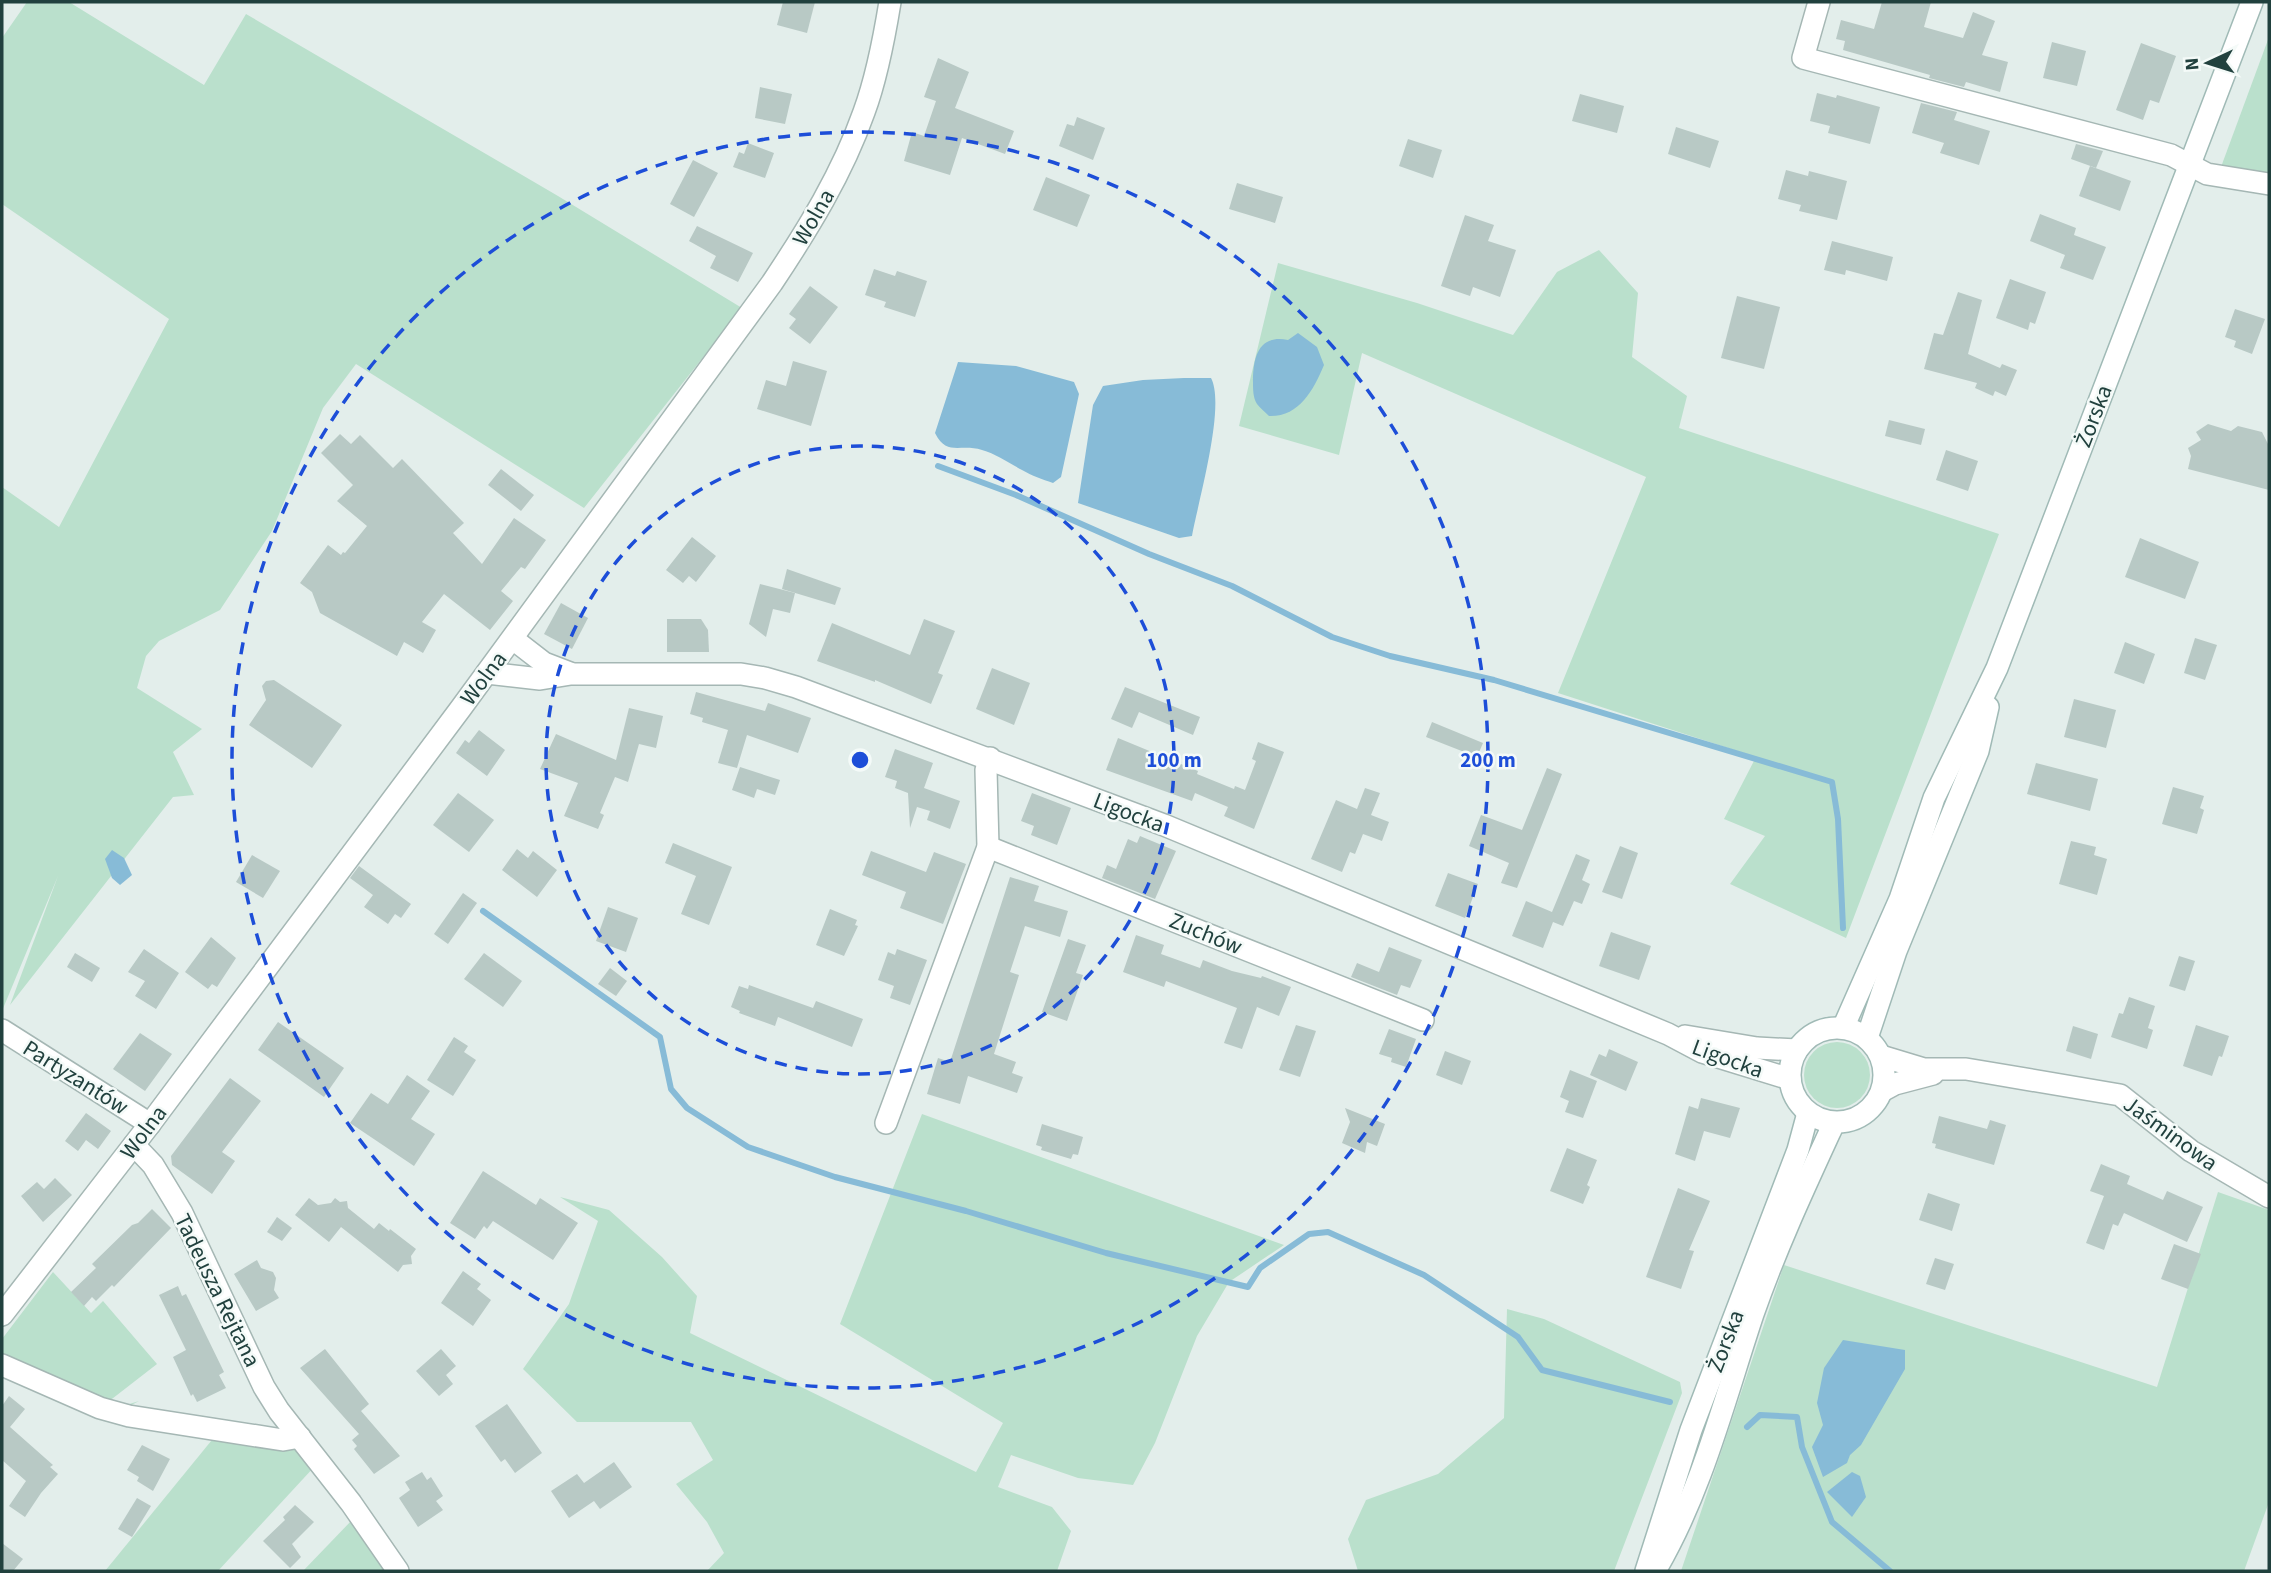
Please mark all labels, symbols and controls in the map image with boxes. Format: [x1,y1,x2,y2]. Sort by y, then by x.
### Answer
north arrow [2173,28,2243,98]
text: N [2179,57,2206,71]
street label: Wolna [784,183,843,252]
street label: Żorska [2066,380,2120,452]
street label: Wolna [452,644,515,712]
text: 100 m [1146,745,1202,775]
text: 200 m [1460,745,1516,775]
centre of rings [848,748,872,772]
street label: Ligocka [1088,784,1169,841]
street label: Zuchów [1164,904,1247,963]
street label: Ligocka [1687,1030,1768,1087]
street label: Partyzantów [16,1032,135,1123]
street label: Jaśminowa [2117,1088,2225,1179]
street label: Wolna [112,1098,175,1166]
street label: Tadeusza Rejtana [166,1208,269,1373]
street label: Żorska [1698,1305,1752,1377]

